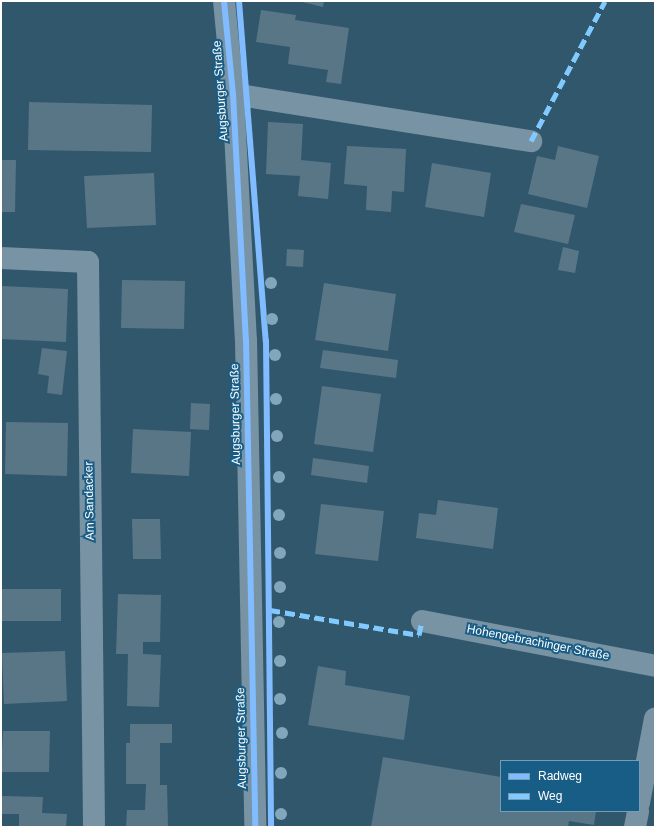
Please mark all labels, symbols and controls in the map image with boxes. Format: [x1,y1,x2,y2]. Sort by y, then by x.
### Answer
street label: Augsburger Straße [210,40,232,142]
street label: Augsburger Straße [228,363,244,465]
street label: Am Sandacker [82,462,98,540]
street label: Hohengebrachinger Straße [466,622,610,664]
street label: Augsburger Straße [234,687,250,789]
legend [500,760,640,812]
text: Radweg [538,769,582,783]
text: Weg [538,789,562,803]

